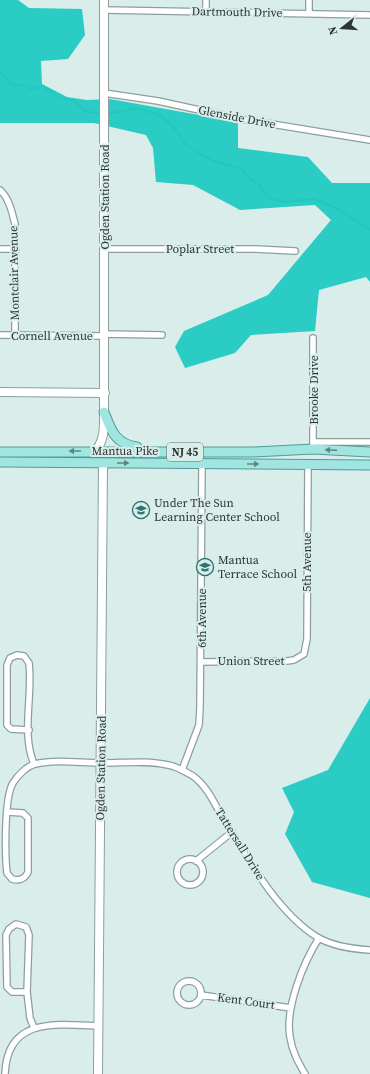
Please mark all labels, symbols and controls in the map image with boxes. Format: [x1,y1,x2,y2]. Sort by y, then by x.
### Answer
street label: Dartmouth Drive [191,3,283,21]
north arrow [322,8,362,48]
text: N [325,25,341,37]
street label: Glenside Drive [197,102,277,132]
street label: Ogden Station Road [97,144,113,249]
street label: Montclair Avenue [5,226,23,320]
street label: Poplar Street [166,241,234,257]
street label: Cornell Avenue [11,328,93,344]
street label: Brooke Drive [306,355,322,425]
street label: Mantua Pike [92,443,158,459]
road number: NJ 45 [167,443,203,461]
one-way arrow [324,447,337,453]
one-way arrow [68,448,81,454]
one-way arrow [117,460,130,466]
one-way arrow [247,461,260,467]
place label: Under The Sun Learning Center School [154,495,280,525]
school or university icon: Under The Sun Learning Center School [131,500,151,520]
street label: 5th Avenue [299,532,315,592]
place label: Mantua Terrace School [218,552,298,582]
school or university icon: Mantua Terrace School [195,557,215,577]
street label: 6th Avenue [194,588,210,648]
street label: Union Street [218,653,285,669]
street label: Ogden Station Road [92,715,110,821]
street label: Tattersall Drive [211,805,269,883]
street label: Kent Court [216,989,276,1013]

